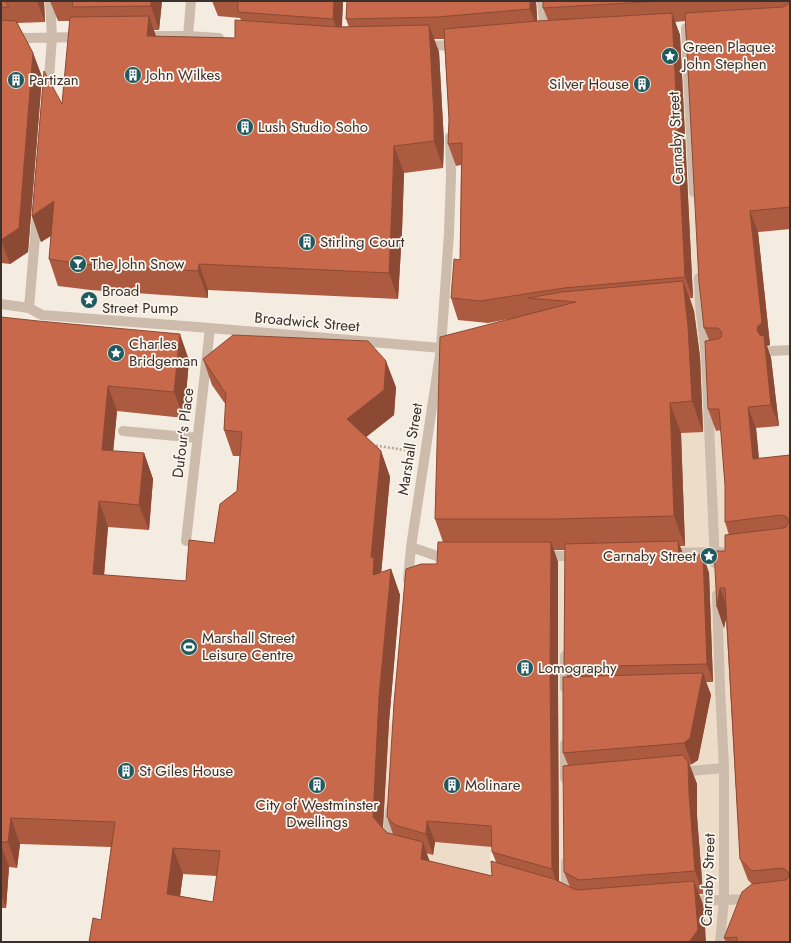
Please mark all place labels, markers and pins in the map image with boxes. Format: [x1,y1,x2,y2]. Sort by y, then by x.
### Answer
place label: Green Plaque: John Stephen [681,36,775,75]
place icon: Green Plaque: John Stephen [660,46,680,66]
place label: John Wilkes [144,64,220,86]
building icon: John Wilkes [123,65,143,85]
place label: Partizan [29,69,79,91]
building icon: Partizan [6,70,26,90]
place label: Silver House [549,73,629,95]
building icon: Silver House [632,74,652,94]
place label: Lush Studio Soho [258,116,368,138]
building icon: Lush Studio Soho [235,117,255,137]
place label: Stirling Court [320,231,405,253]
building icon: Stirling Court [297,232,317,252]
place label: The John Snow [91,253,185,275]
bar icon: The John Snow [68,254,88,274]
place label: Broad Street Pump [102,280,179,319]
place icon: Broad Street Pump [79,290,99,310]
place label: Charles Bridgeman [129,333,198,372]
place icon: Charles Bridgeman [106,343,126,363]
place label: Carnaby Street [603,545,696,567]
place icon: Carnaby Street [699,546,719,566]
place label: Marshall Street Leisure Centre [202,627,295,666]
sports icon: Marshall Street Leisure Centre [179,637,199,657]
place label: Lomography [538,657,617,679]
building icon: Lomography [515,658,535,678]
place label: St Giles House [139,760,233,782]
building icon: St Giles House [116,761,136,781]
place label: Molinare [465,774,521,796]
building icon: City of Westminster Dwellings [307,775,327,795]
building icon: Molinare [442,775,462,795]
place label: City of Westminster Dwellings [256,794,379,833]

